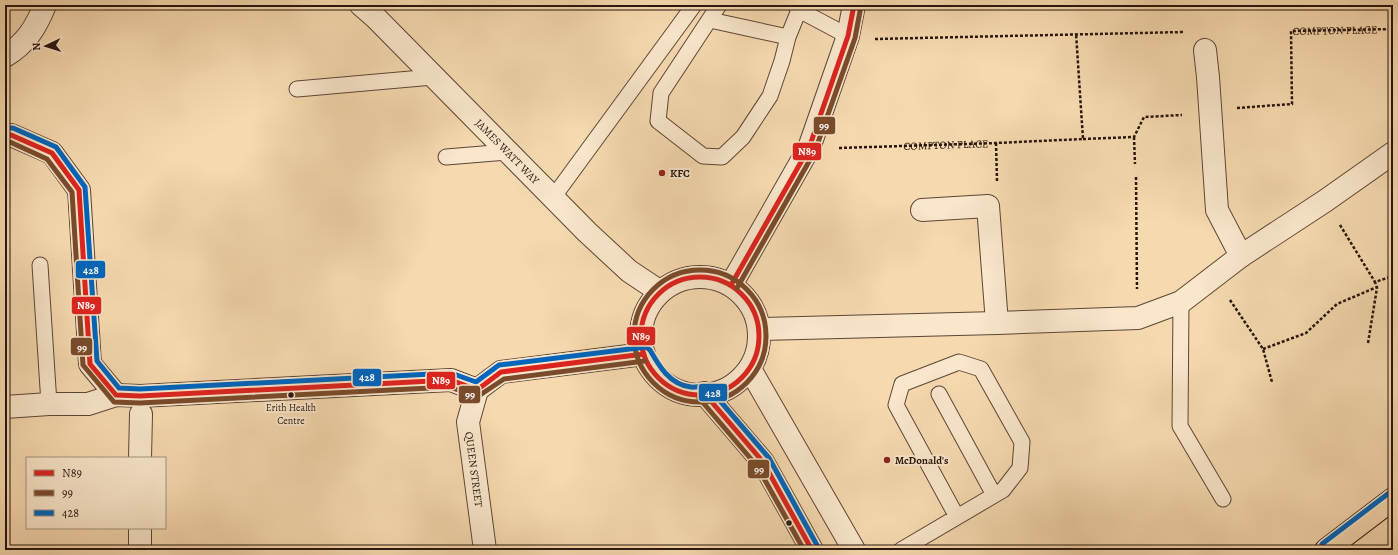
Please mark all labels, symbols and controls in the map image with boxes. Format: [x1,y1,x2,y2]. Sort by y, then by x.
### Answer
street label: COMPTON PLACE [1292,22,1378,38]
north arrow [26,26,66,66]
text: N [29,42,44,51]
street label: JAMES WATT WAY [472,115,544,188]
line badge: 99 [813,116,836,135]
text: 99 [819,118,829,133]
street label: COMPTON PLACE [903,136,989,153]
line badge: N89 [792,142,822,161]
text: N89 [798,144,816,159]
place label: KFC [670,166,690,181]
marker: KFC [657,168,667,178]
line badge: 428 [75,260,106,279]
text: 428 [83,263,99,278]
line badge: N89 [71,296,102,315]
text: N89 [77,298,95,313]
line badge: N89 [626,326,656,346]
text: N89 [632,329,650,344]
line badge: 99 [70,337,93,356]
text: 99 [77,340,87,355]
line badge: 428 [352,368,382,387]
text: 428 [359,370,375,385]
line badge: N89 [426,371,456,390]
text: N89 [432,373,450,388]
line badge: 428 [698,383,728,402]
line badge: 99 [458,385,481,404]
text: 428 [705,386,721,401]
text: 99 [465,387,475,402]
marker: Erith Health Centre [286,390,296,400]
place label: Erith Health Centre [266,401,317,427]
street label: QUEEN STREET [462,431,487,508]
place label: McDonald's [895,453,949,468]
marker: McDonald's [882,455,892,465]
legend [26,457,166,529]
line badge: 99 [747,459,770,479]
text: 99 [754,462,764,477]
text: N89 [62,465,82,481]
text: 99 [62,485,73,501]
text: 428 [62,505,79,521]
unlabelled marker [784,518,794,528]

